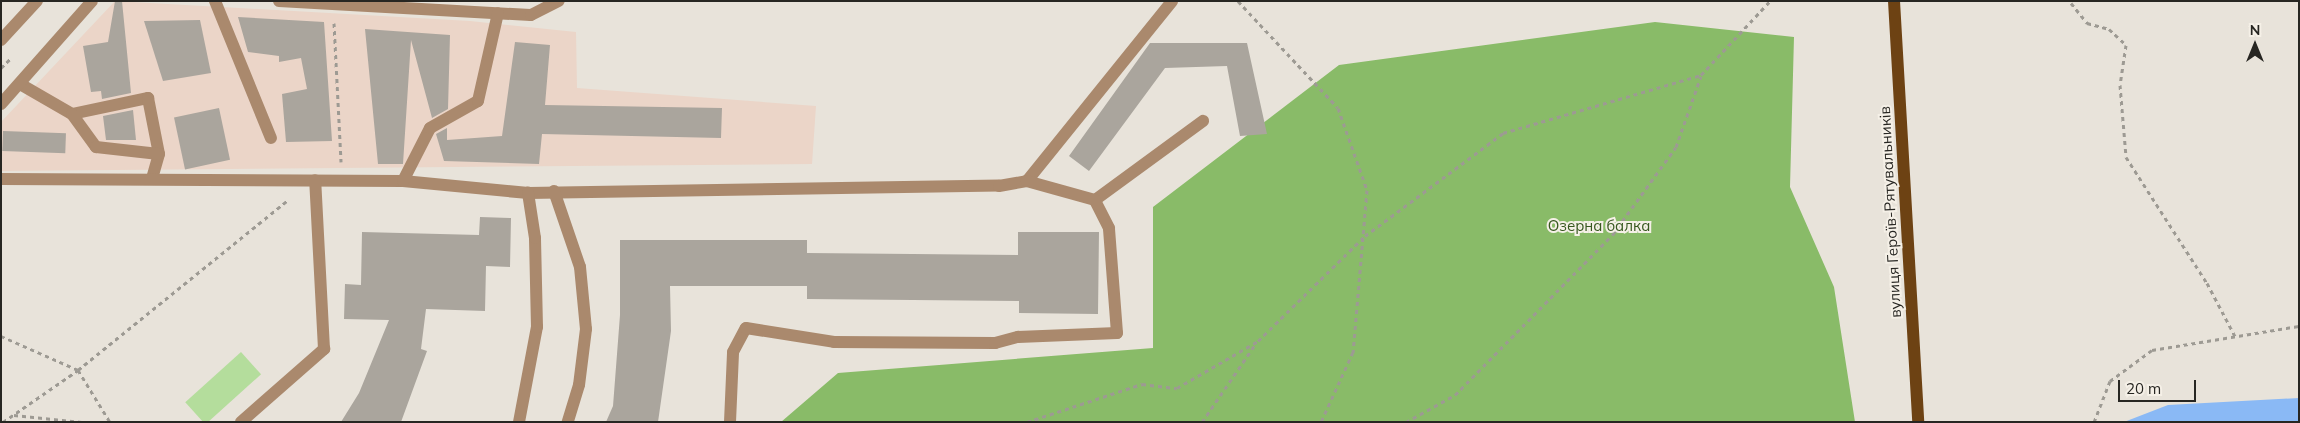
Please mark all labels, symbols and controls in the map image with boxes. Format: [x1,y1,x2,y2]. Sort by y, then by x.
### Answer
north arrow [2230,20,2280,70]
text: N [2250,21,2260,39]
street label: вулиця Героїв-Рятувальників [1875,106,1905,318]
park label: Озерна балка [1548,217,1650,235]
scale bar [2120,370,2198,402]
text: 20 m [2126,379,2161,398]

